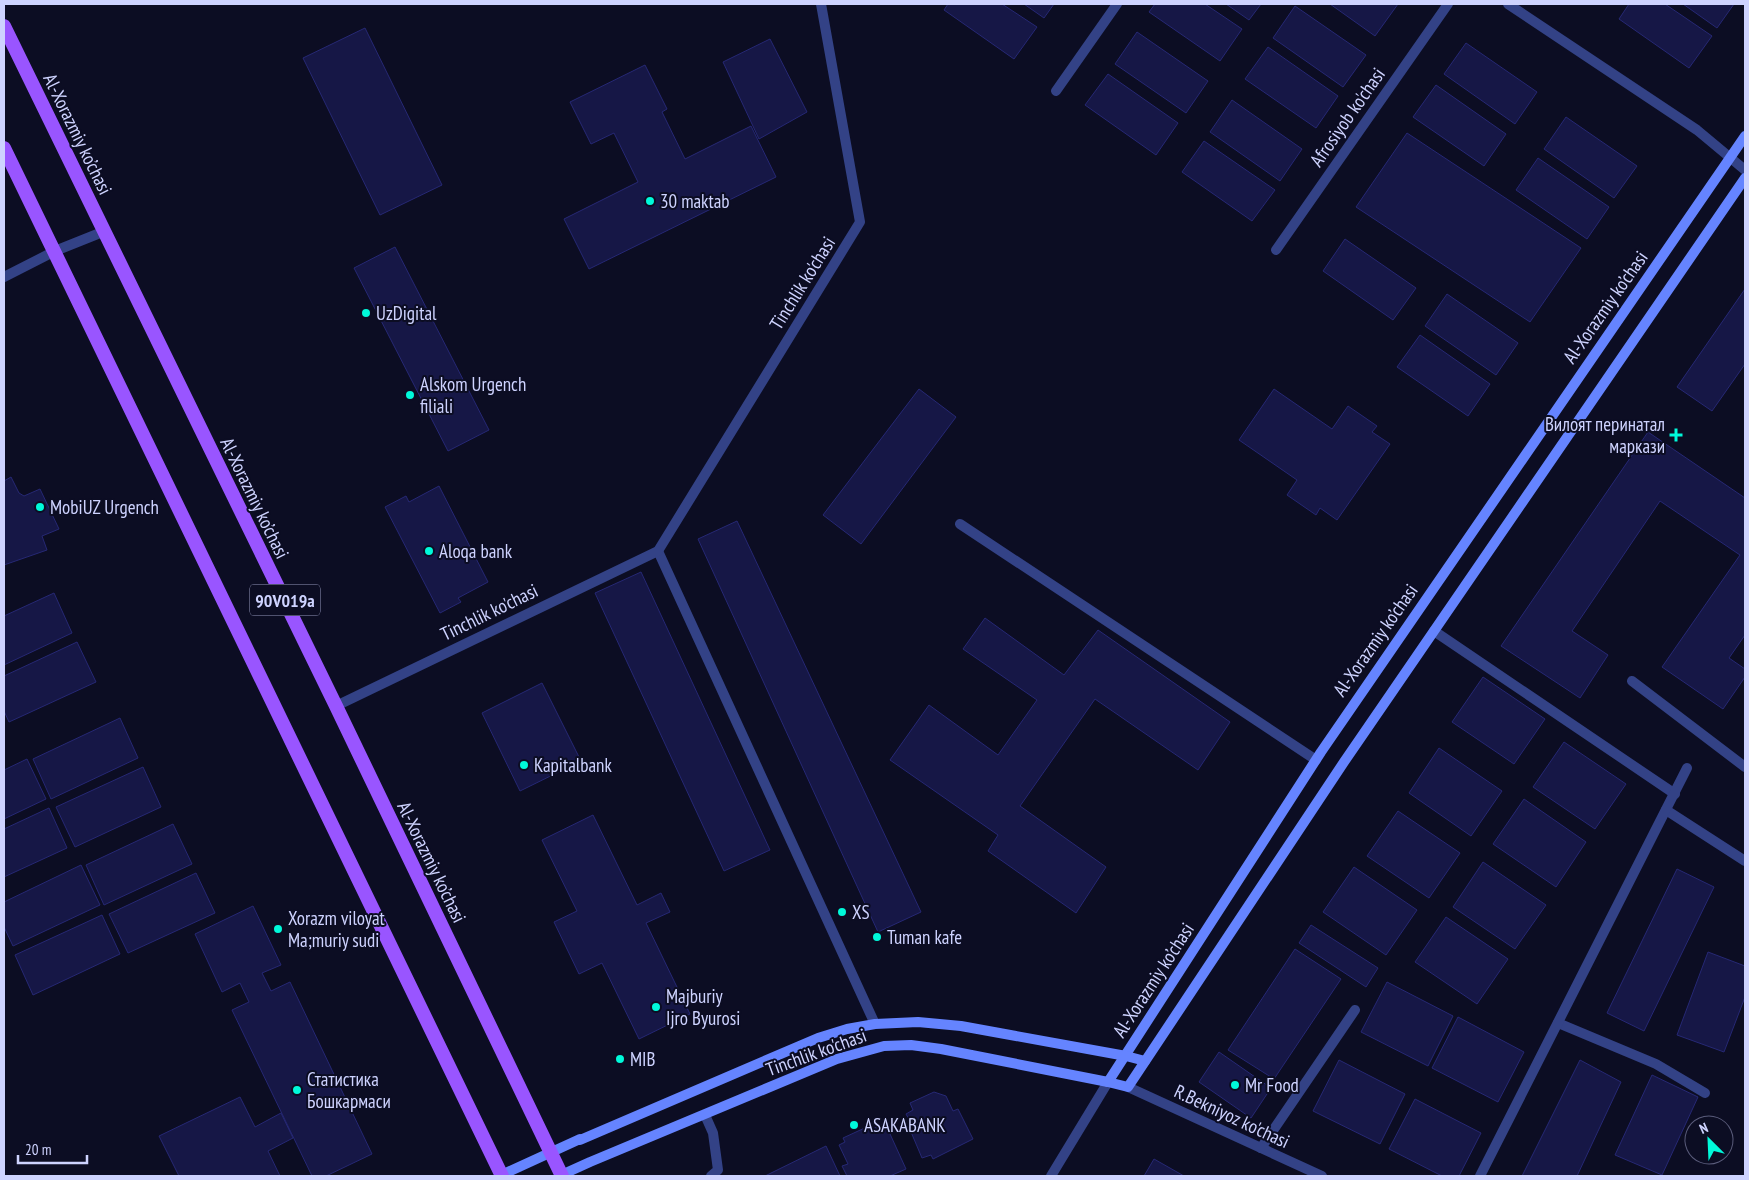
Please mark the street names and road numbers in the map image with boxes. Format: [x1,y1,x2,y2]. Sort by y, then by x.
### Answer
street label: Afrosiyob ko'chasi [1304,63,1390,171]
street label: Al-Xorazmiy ko’chasi [38,70,118,198]
street label: Tinchlik ko'chasi [764,232,840,334]
street label: Al-Xorazmiy ko’chasi [1557,246,1653,368]
street label: Al-Xorazmiy ko’chasi [215,434,295,562]
street label: Tinchlik ko'chasi [436,578,542,646]
street label: Al-Xorazmiy ko’chasi [1327,579,1423,701]
road number: 90V019a [250,584,320,616]
street label: Al-Xorazmiy ko’chasi [392,798,472,926]
street label: Al-Xorazmiy ko’chasi [1107,918,1199,1042]
street label: Tinchlik ko'chasi [762,1023,870,1081]
street label: R.Bekniyoz ko'chasi [1171,1079,1293,1153]

